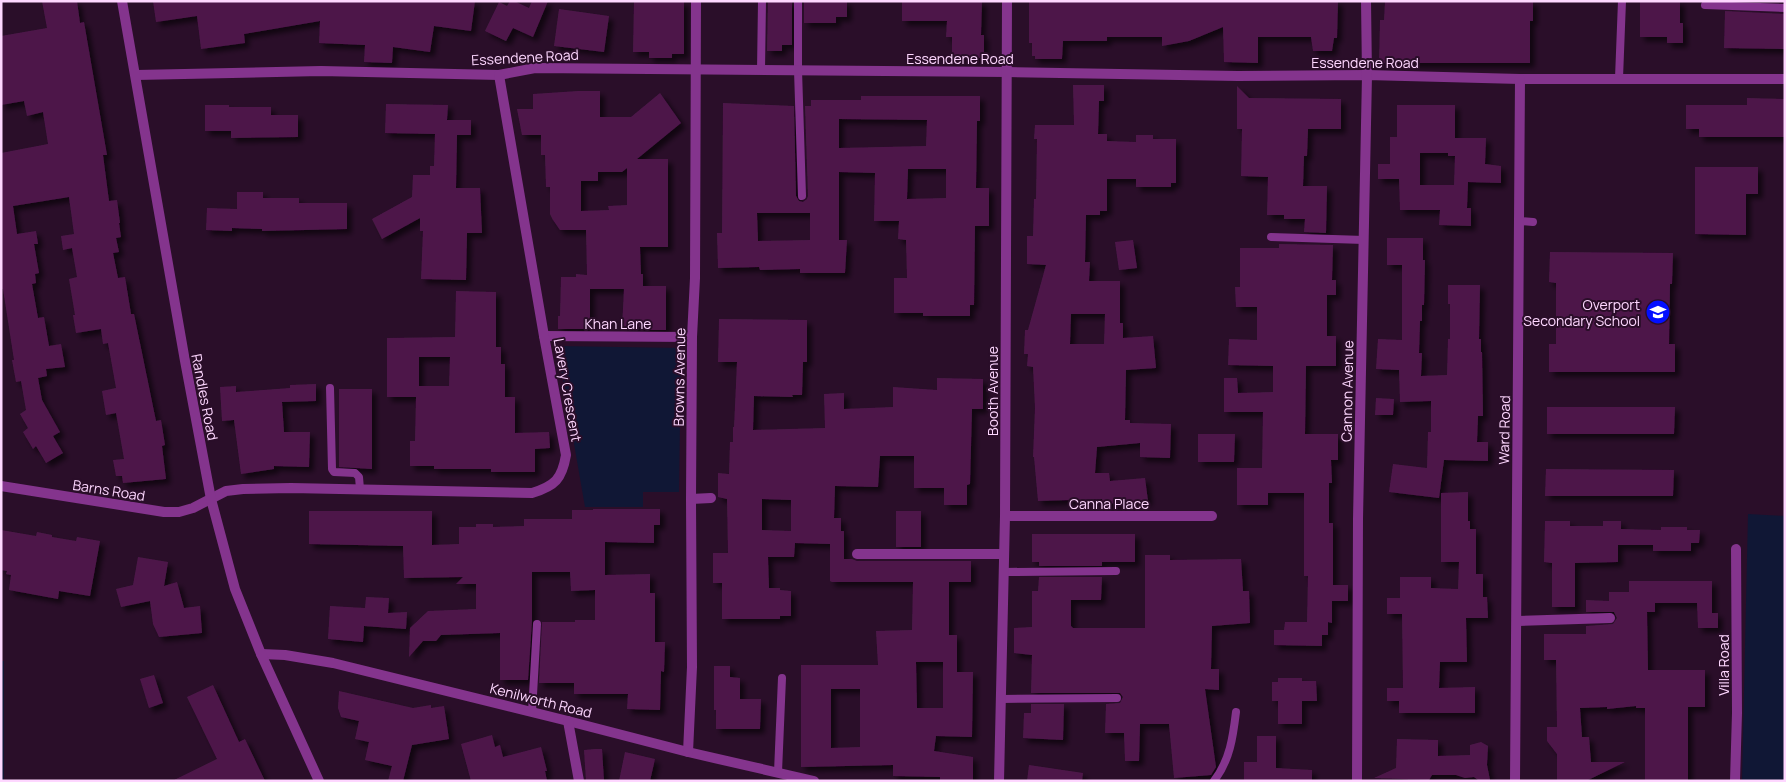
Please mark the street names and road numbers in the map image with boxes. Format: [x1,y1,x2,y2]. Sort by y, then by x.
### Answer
street label: Essendene Road [471,45,579,69]
street label: Essendene Road [906,49,1014,68]
street label: Essendene Road [1311,53,1419,72]
street label: Khan Lane [585,314,651,333]
street label: Browns Avenue [669,328,689,426]
street label: Lavery Crescent [550,337,587,444]
street label: Cannon Avenue [1337,340,1357,442]
street label: Booth Avenue [983,346,1002,436]
street label: Randles Road [187,352,223,442]
street label: Ward Road [1494,395,1514,465]
street label: Barns Road [71,475,147,505]
street label: Canna Place [1069,494,1149,513]
street label: Villa Road [1714,634,1733,696]
street label: Kenilworth Road [488,678,594,722]

